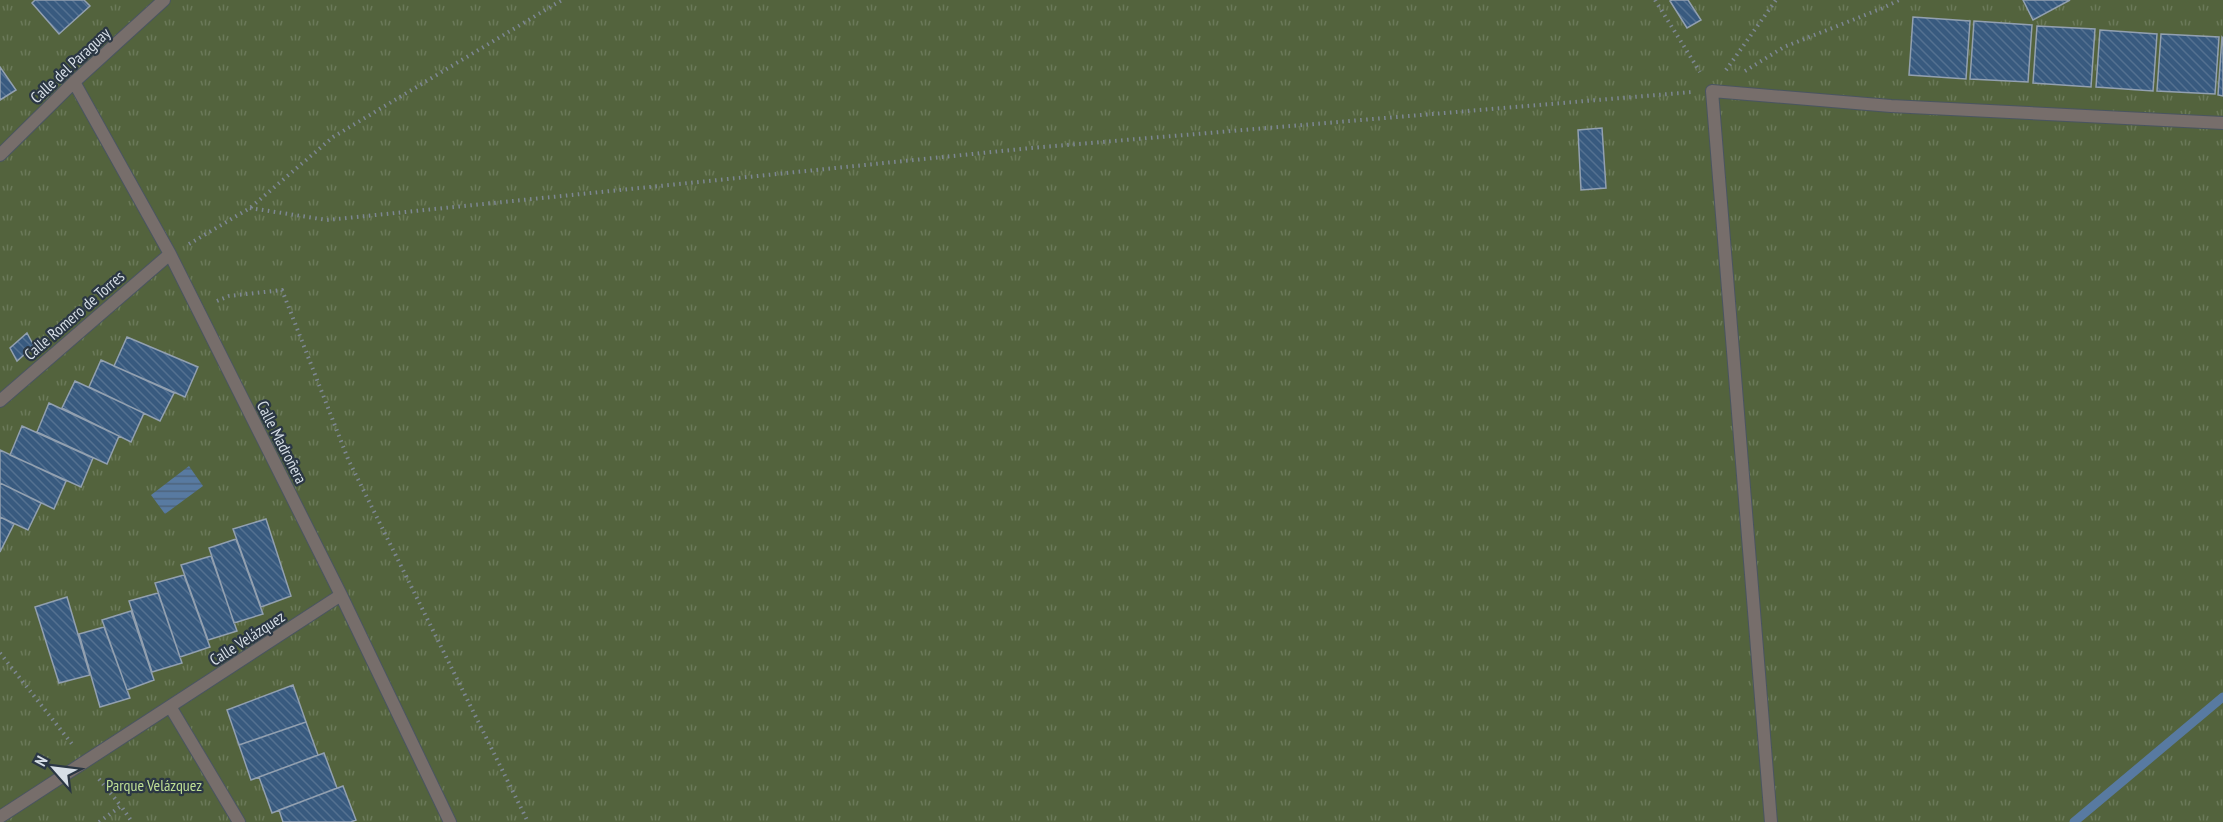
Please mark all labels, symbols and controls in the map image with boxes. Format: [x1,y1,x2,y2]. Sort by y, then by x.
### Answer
street label: Calle del Paraguay [26,23,114,107]
street label: Calle Romero de Torres [20,266,128,364]
street label: Calle Madroñera [253,397,311,487]
street label: Calle Velázquez [206,606,289,670]
north arrow [24,738,84,798]
text: N [30,752,52,769]
park label: Parque Velázquez [106,775,202,795]

